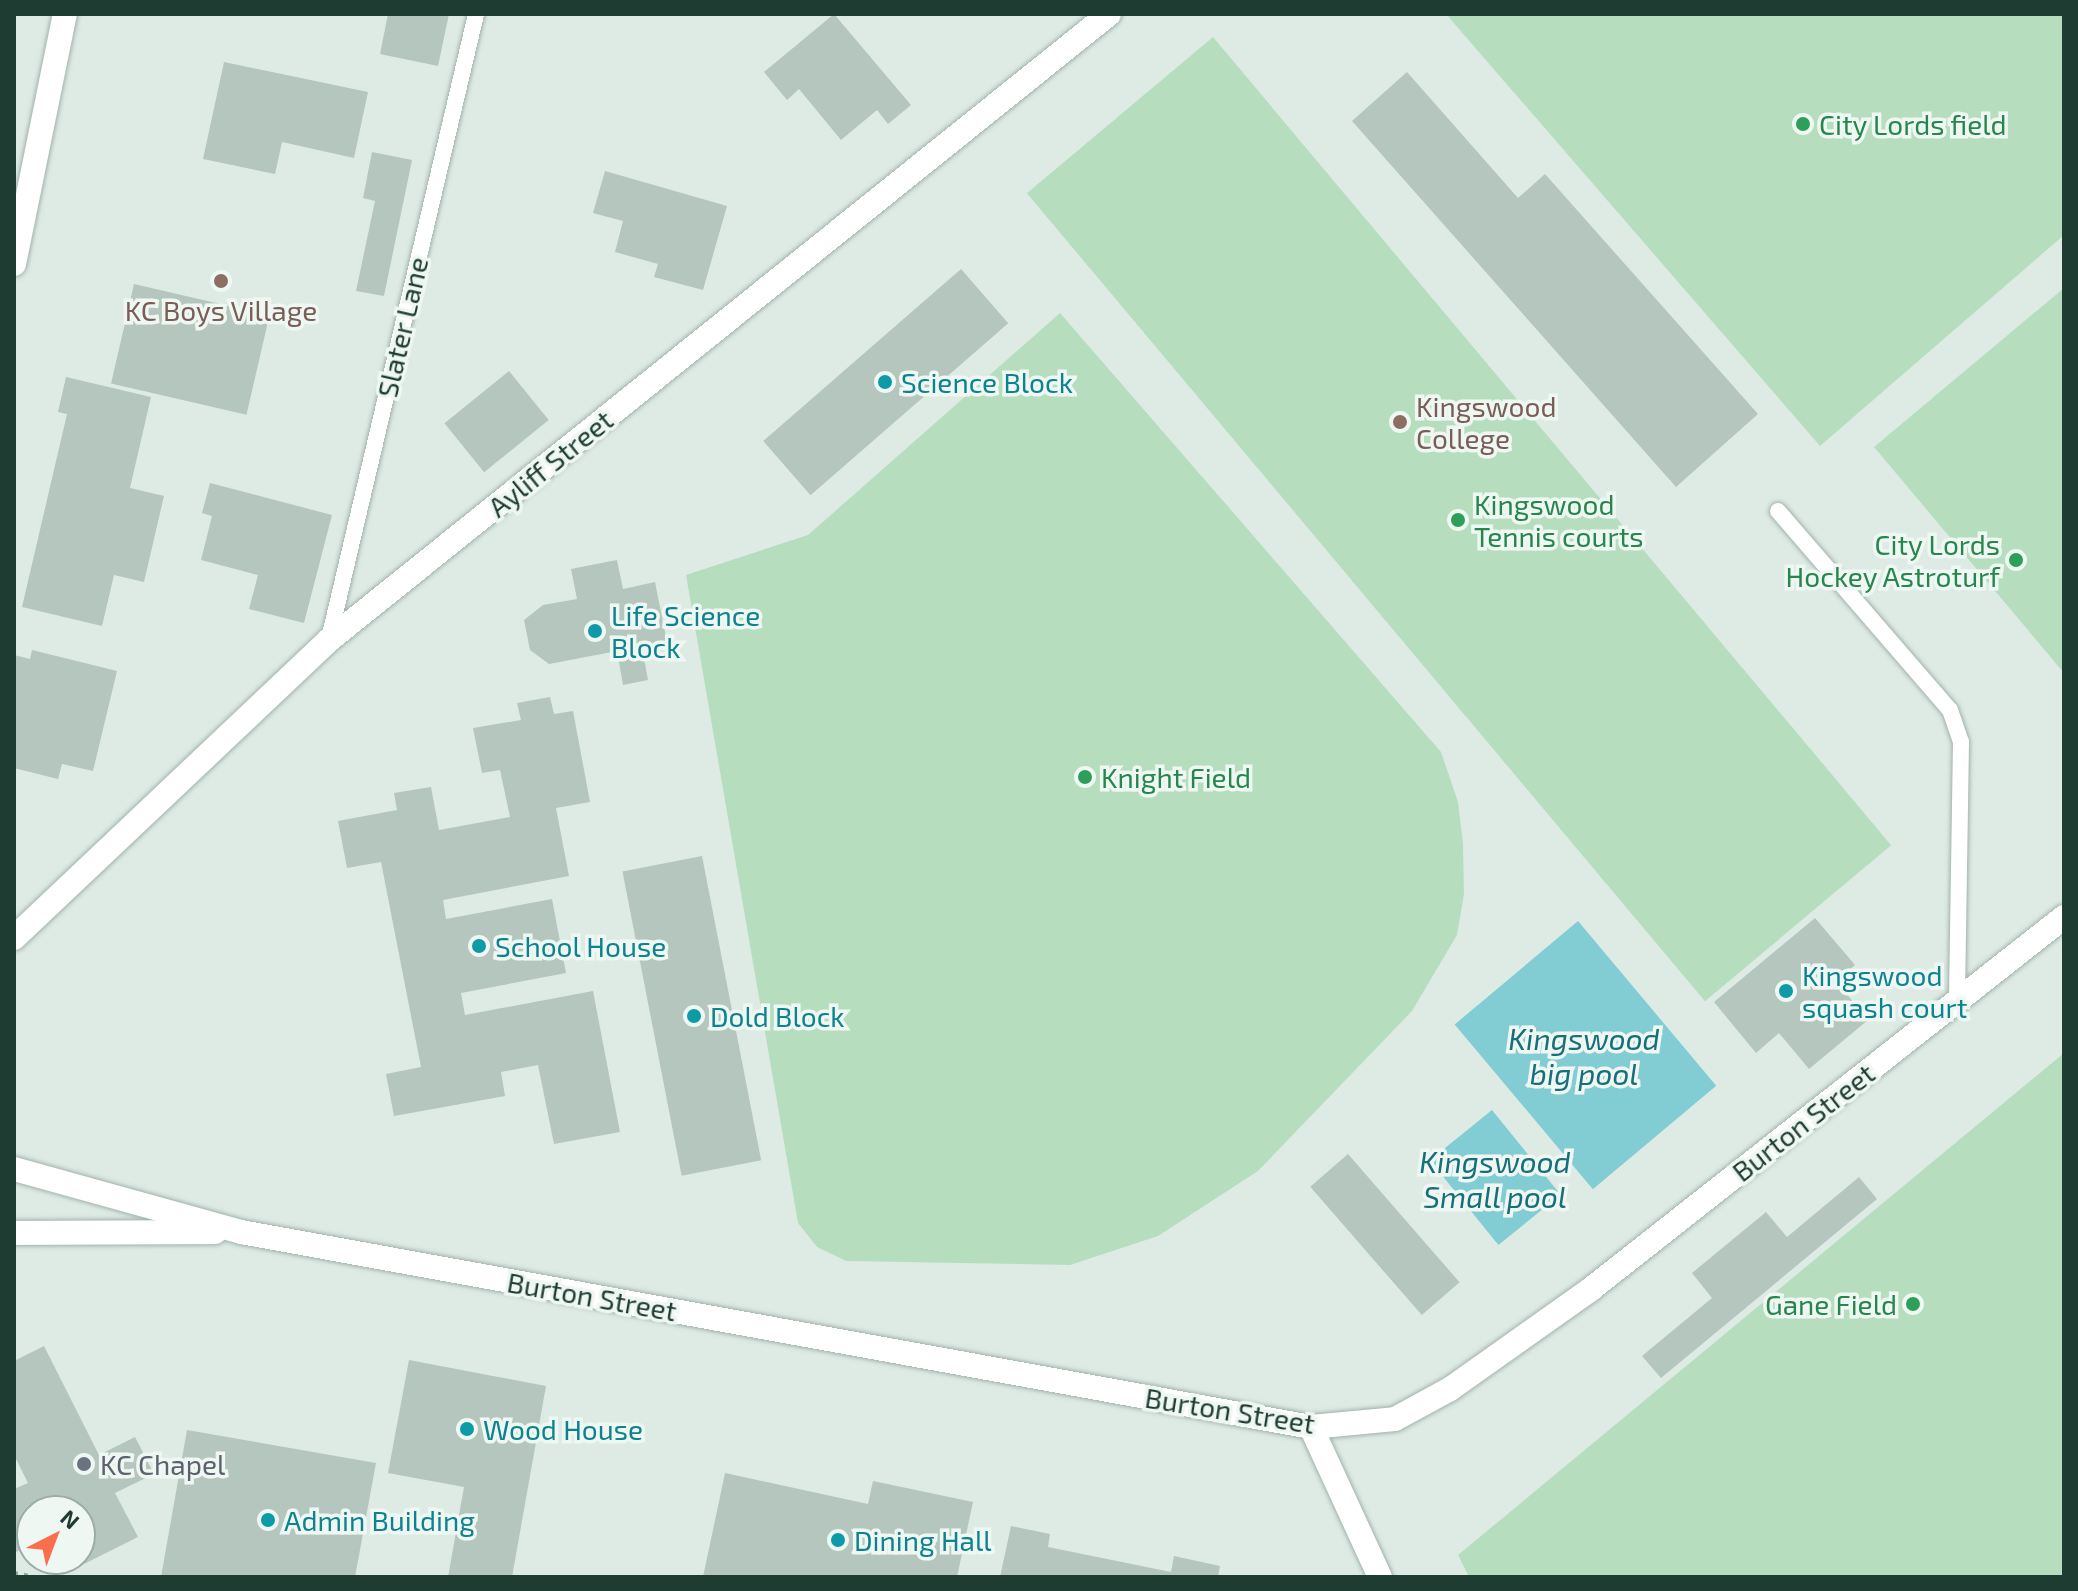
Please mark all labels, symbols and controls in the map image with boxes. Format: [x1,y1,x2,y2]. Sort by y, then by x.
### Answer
place label: City Lords field [1819,107,2008,141]
marker: City Lords field [1794,115,1812,133]
street label: Slater Lane [369,253,435,401]
marker: KC Boys Village [212,272,230,290]
place label: KC Boys Village [124,293,318,327]
place label: Science Block [901,365,1073,399]
marker: Science Block [876,373,894,391]
place label: Kingswood College [1416,389,1556,455]
street label: Ayliff Street [481,402,619,524]
marker: Kingswood College [1391,413,1409,431]
place label: Kingswood Tennis courts [1474,487,1644,553]
marker: Kingswood Tennis courts [1449,511,1467,529]
place label: City Lords Hockey Astroturf [1784,527,2000,593]
marker: City Lords Hockey Astroturf [2007,551,2025,569]
place label: Life Science Block [611,598,760,664]
marker: Life Science Block [586,622,604,640]
place label: Knight Field [1101,760,1251,794]
marker: Knight Field [1076,768,1094,786]
place label: School House [495,929,667,963]
marker: School House [470,937,488,955]
place label: Kingswood squash court [1802,958,1967,1024]
marker: Kingswood squash court [1777,982,1795,1000]
place label: Dold Block [710,999,845,1033]
marker: Dold Block [685,1007,703,1025]
water label: Kingswood big pool [1508,1020,1660,1090]
street label: Burton Street [1725,1056,1881,1188]
water label: Kingswood Small pool [1419,1143,1571,1214]
street label: Burton Street [505,1265,679,1327]
place label: Gane Field [1765,1287,1897,1321]
marker: Gane Field [1904,1295,1922,1313]
street label: Burton Street [1143,1380,1317,1440]
place label: Wood House [483,1412,643,1446]
marker: Wood House [458,1420,476,1438]
place label: KC Chapel [100,1447,225,1481]
marker: KC Chapel [75,1455,93,1473]
north arrow [16,1495,96,1575]
place label: Admin Building [284,1503,475,1537]
text: N [56,1504,85,1534]
marker: Admin Building [259,1511,277,1529]
place label: Dining Hall [854,1523,992,1557]
marker: Dining Hall [829,1531,847,1549]

